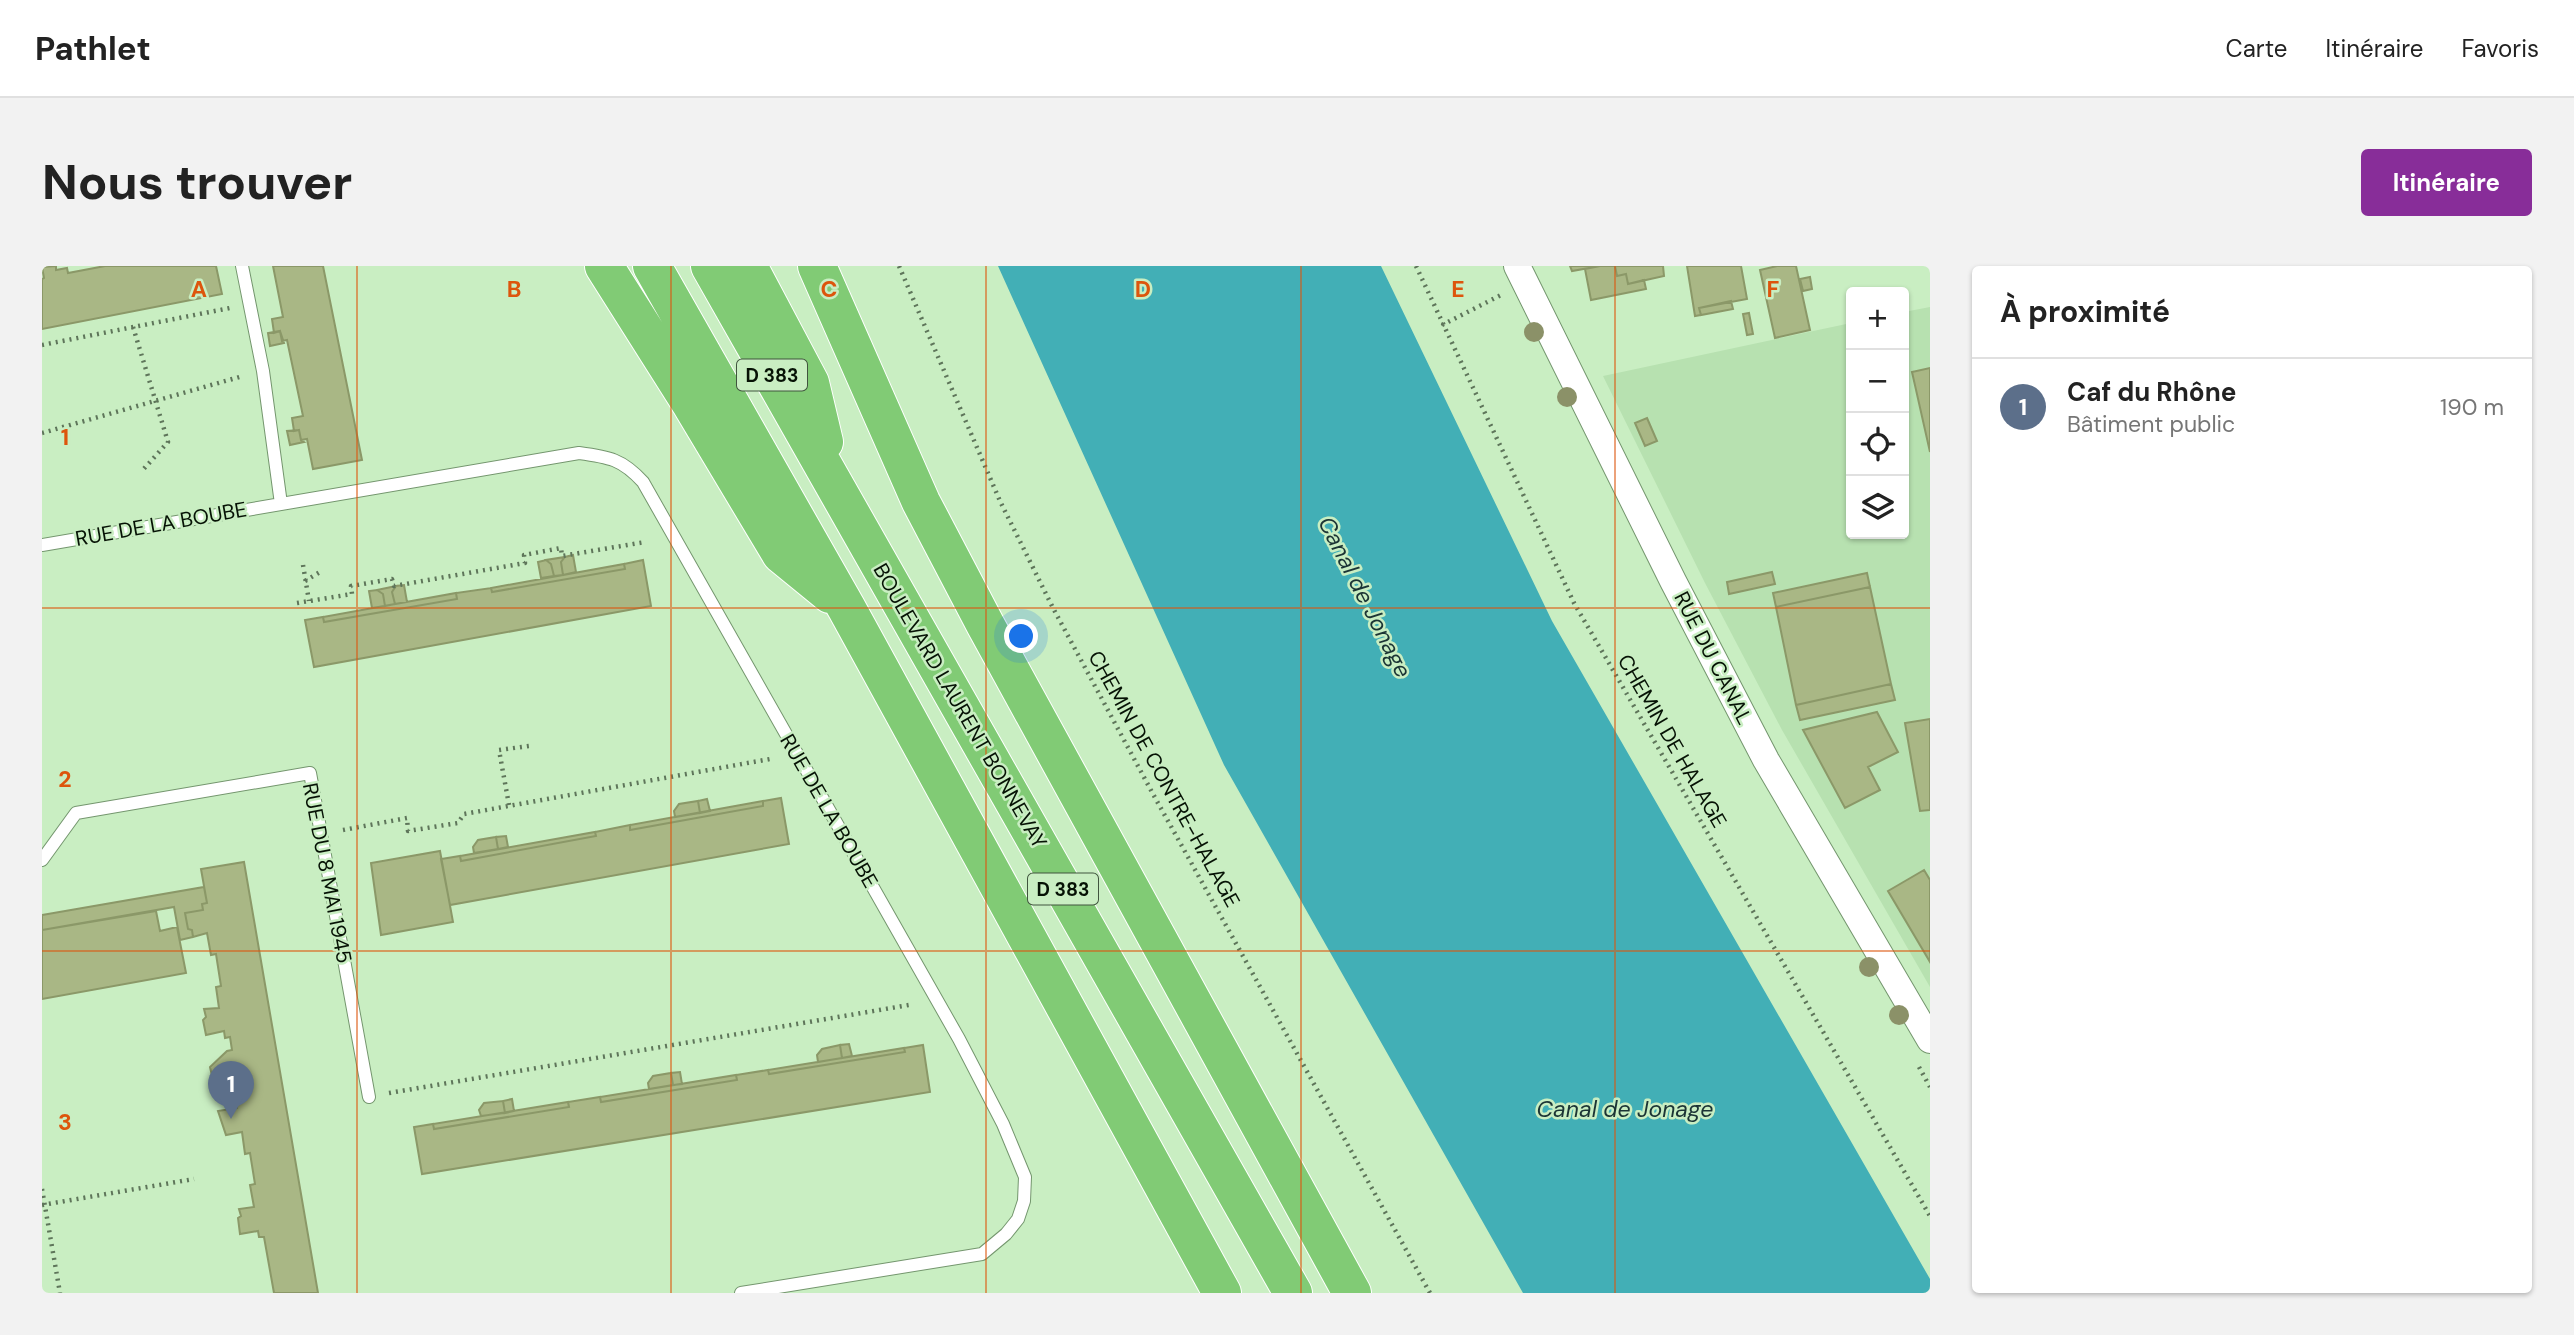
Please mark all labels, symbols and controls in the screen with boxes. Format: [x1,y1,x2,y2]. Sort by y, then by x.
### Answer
text: Pathlet [35,27,151,70]
text: Carte [2226,33,2287,64]
text: Itinéraire [2325,33,2423,64]
text: Favoris [2461,33,2539,64]
button: Itinéraire [2361,149,2532,216]
text: Nous trouver [42,150,352,214]
text: A [191,274,207,304]
text: B [507,274,521,304]
text: C [821,274,837,304]
text: D [1135,274,1151,304]
text: E [1451,274,1465,304]
text: F [1767,274,1780,304]
map controls [1846,287,1909,539]
button: + [1846,287,1909,350]
text: À proximité [2000,292,2170,331]
button: − [1846,350,1909,413]
road number: D 383 [737,360,807,390]
text: Caf du Rhône [2067,375,2236,409]
text: 1 [2019,392,2027,422]
text: 190 m [2440,392,2504,422]
text: Bâtiment public [2067,409,2235,439]
button: locate [1846,413,1909,476]
text: 1 [61,422,69,452]
button: layers [1846,476,1909,539]
street label: RUE DE LA BOUBE [73,495,249,553]
water label: Canal de Jonage [1311,511,1419,683]
street label: BOULEVARD LAURENT BONNEVAY [867,558,1053,854]
street label: RUE DU CANAL [1667,587,1759,729]
your location [1004,619,1038,653]
street label: CHEMIN DE CONTRE-HALAGE [1082,646,1246,912]
street label: CHEMIN DE HALAGE [1611,649,1733,833]
street label: RUE DE LA BOUBE [774,729,884,893]
text: 2 [58,764,72,794]
street label: RUE DU 8 MAI 1945 [296,780,358,966]
road number: D 383 [1028,874,1098,904]
pin: 1 [208,1061,254,1119]
water label: Canal de Jonage [1537,1094,1713,1124]
text: 3 [58,1107,72,1137]

